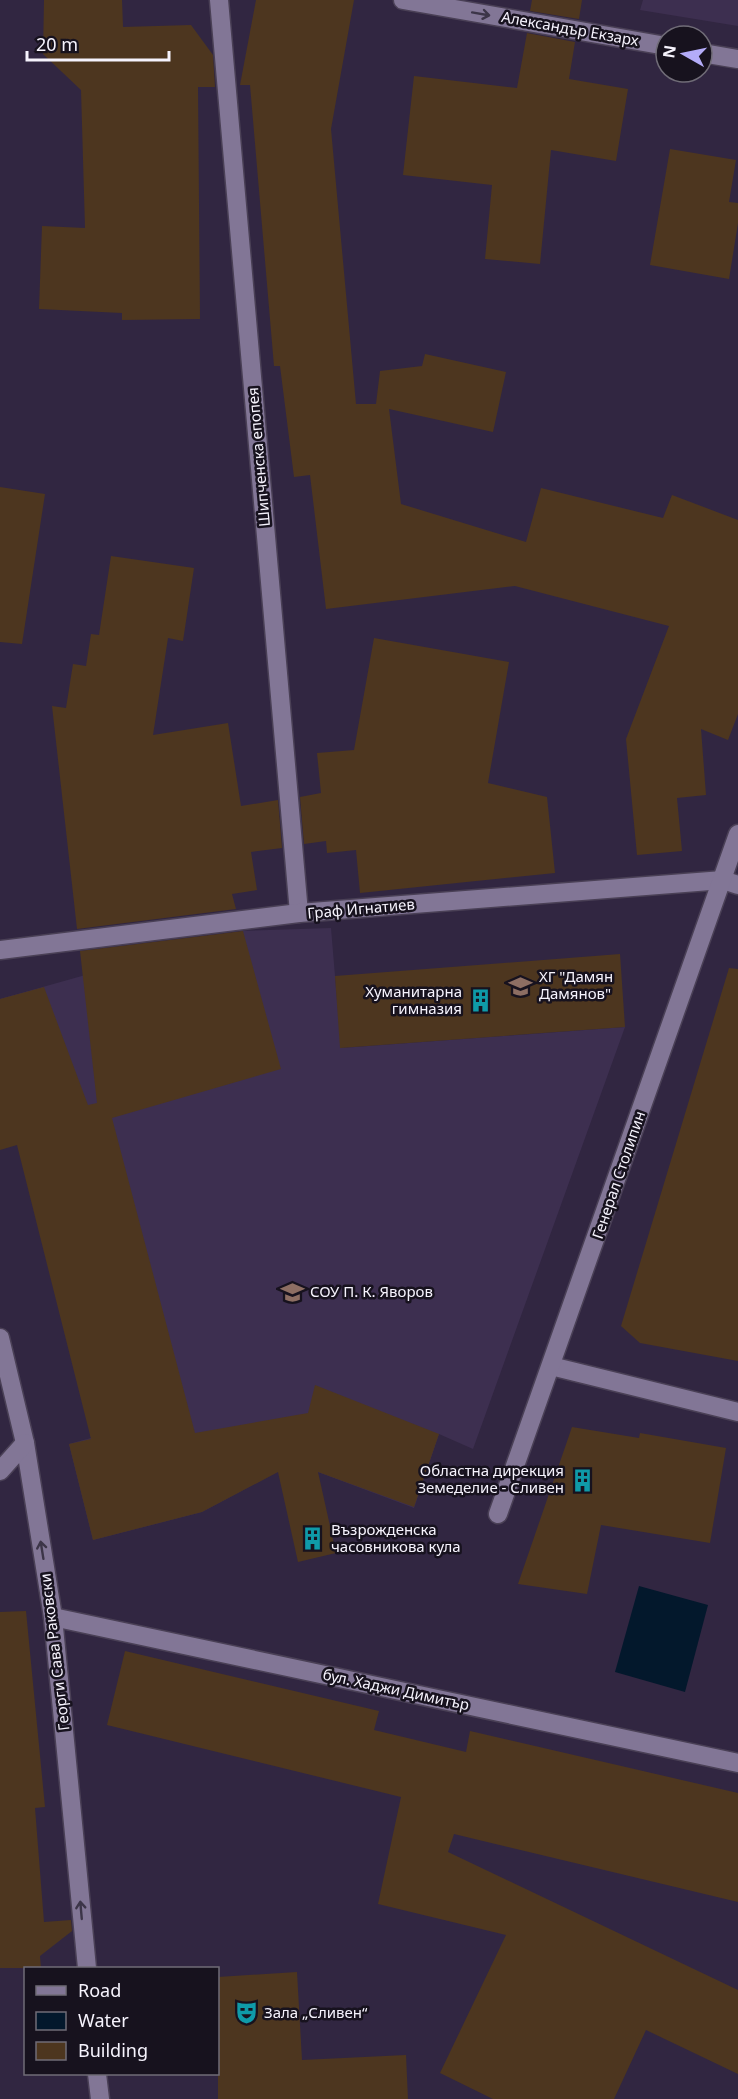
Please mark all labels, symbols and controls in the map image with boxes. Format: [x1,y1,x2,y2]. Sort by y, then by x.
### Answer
street label: Александър Екзарх [500,6,641,50]
one-way arrow [470,9,490,20]
scale bar [27,24,170,62]
north arrow [654,24,714,84]
text: 20 m [36,32,78,56]
text: N [657,44,681,60]
street label: Шипченска епопея [242,387,274,528]
street label: Граф Игнатиев [306,893,416,923]
place label: ХГ "Дамян Дамянов" [539,966,613,1003]
school or university icon: ХГ "Дамян Дамянов" [508,973,534,999]
place label: Хуманитарна гимназия [365,981,462,1018]
building icon: Хуманитарна гимназия [467,988,493,1014]
street label: Генерал Столипин [587,1108,649,1241]
school or university icon: СОУ П. К. Яворов [279,1279,305,1305]
place label: СОУ П. К. Яворов [310,1281,433,1301]
place label: Областна дирекция Земеделие - Сливен [417,1460,564,1497]
building icon: Областна дирекция Земеделие - Сливен [569,1467,595,1493]
place label: Възрожденска часовникова кула [331,1519,461,1556]
building icon: Възрожденска часовникова кула [300,1526,326,1552]
one-way arrow [37,1540,48,1560]
street label: Георги Сава Раковски [34,1572,74,1732]
street label: бул. Хаджи Димитър [321,1664,471,1714]
one-way arrow [75,1901,86,1921]
legend [24,1967,219,2075]
text: Road [78,1978,121,2002]
theatre icon: Зала „Сливен“ [233,2000,259,2026]
place label: Зала „Сливен“ [264,2002,368,2022]
text: Water [78,2008,129,2032]
text: Building [78,2038,148,2062]

